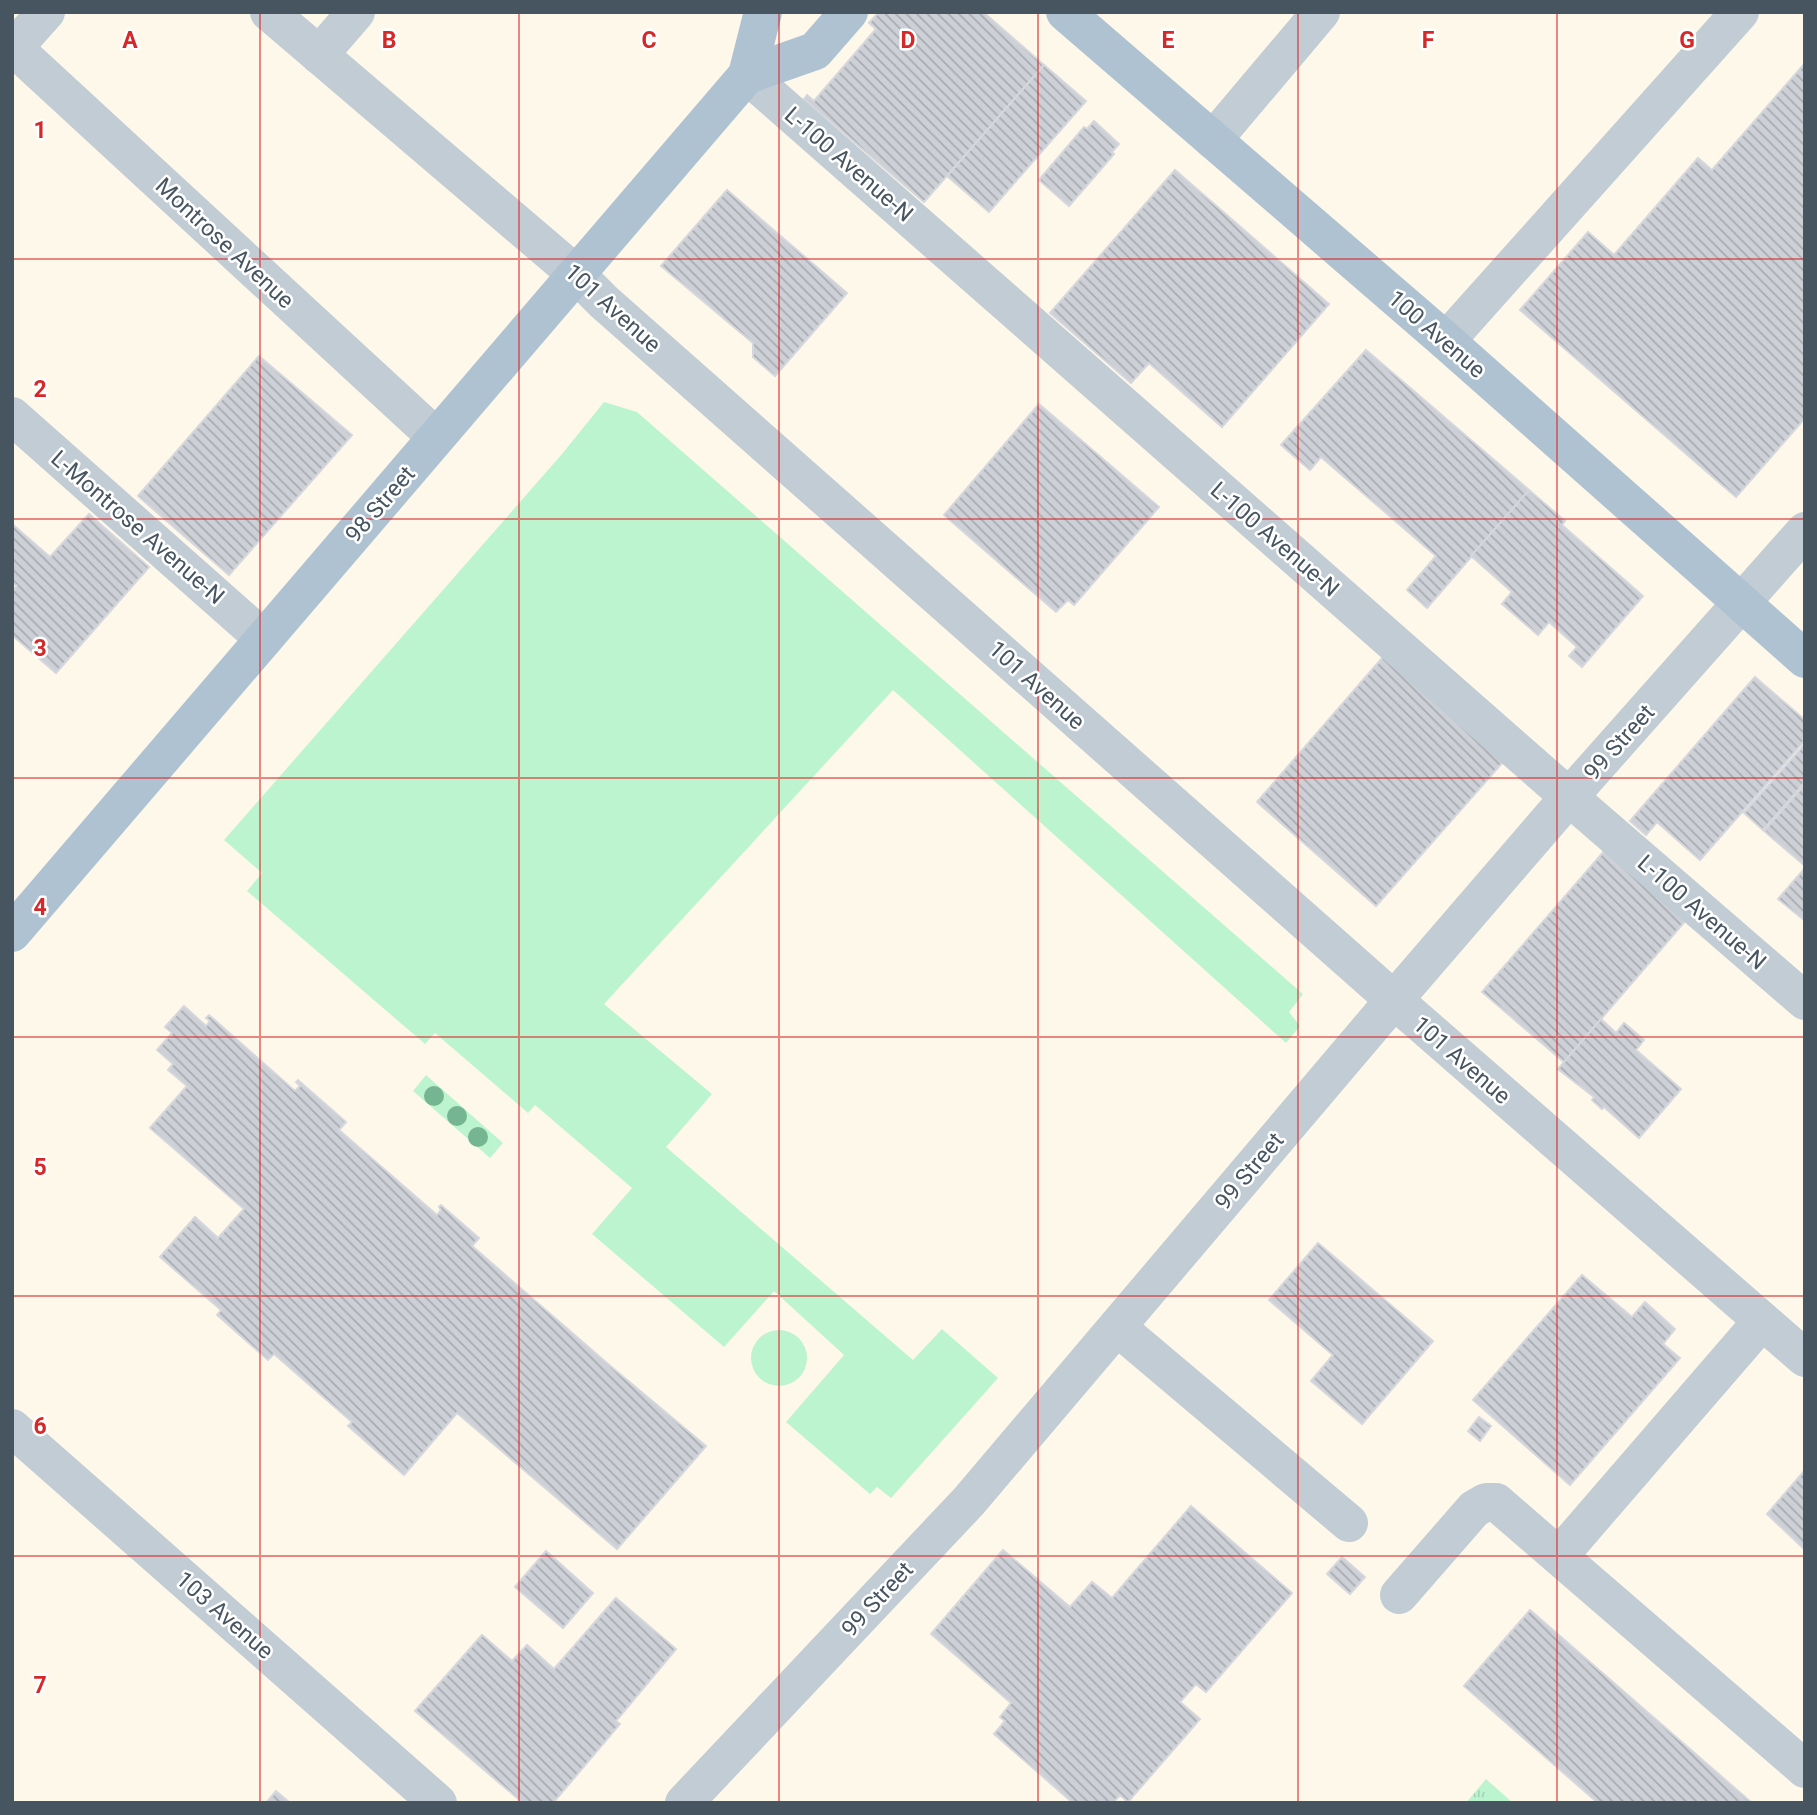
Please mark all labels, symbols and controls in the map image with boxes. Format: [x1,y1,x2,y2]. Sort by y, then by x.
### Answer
text: A [122,27,138,54]
text: B [382,27,396,54]
text: C [641,27,657,54]
text: D [901,27,915,54]
text: E [1162,27,1175,54]
text: F [1422,27,1435,54]
text: G [1679,27,1695,54]
street label: L-100 Avenue-N [779,101,918,227]
text: 1 [33,117,47,144]
street label: Montrose Avenue [150,172,299,314]
street label: 101 Avenue [559,258,666,358]
street label: 100 Avenue [1383,285,1491,384]
text: 2 [33,376,47,403]
street label: L-Montrose Avenue-N [46,445,230,610]
street label: 98 Street [340,461,421,548]
street label: L-100 Avenue-N [1205,476,1344,602]
text: 3 [33,635,47,662]
street label: 101 Avenue [983,635,1090,735]
street label: 99 Street [1578,699,1660,786]
street label: L-100 Avenue-N [1632,849,1771,975]
text: 4 [33,894,47,921]
street label: 101 Avenue [1408,1011,1516,1110]
street label: 99 Street [1209,1127,1289,1215]
text: 5 [33,1154,47,1181]
text: 6 [33,1413,47,1440]
street label: 99 Street [836,1556,919,1642]
street label: 103 Avenue [171,1566,279,1665]
text: 7 [33,1672,47,1699]

